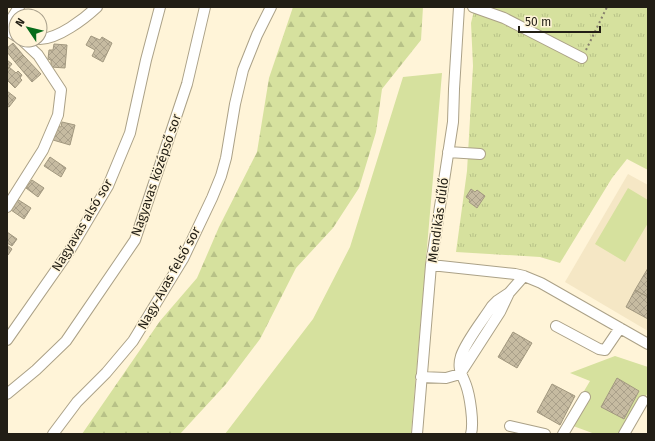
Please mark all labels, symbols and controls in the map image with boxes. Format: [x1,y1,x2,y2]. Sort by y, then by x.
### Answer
north arrow [8,8,48,48]
scale bar [519,8,600,34]
text: 50 m [525,15,551,29]
text: N [13,16,28,29]
street label: Nagyavas középső sor [128,112,184,238]
street label: Nagyavas alsó sor [49,176,115,274]
street label: Mendikás dűlő [425,176,451,264]
street label: Nagy-Avas felső sor [135,224,203,332]

